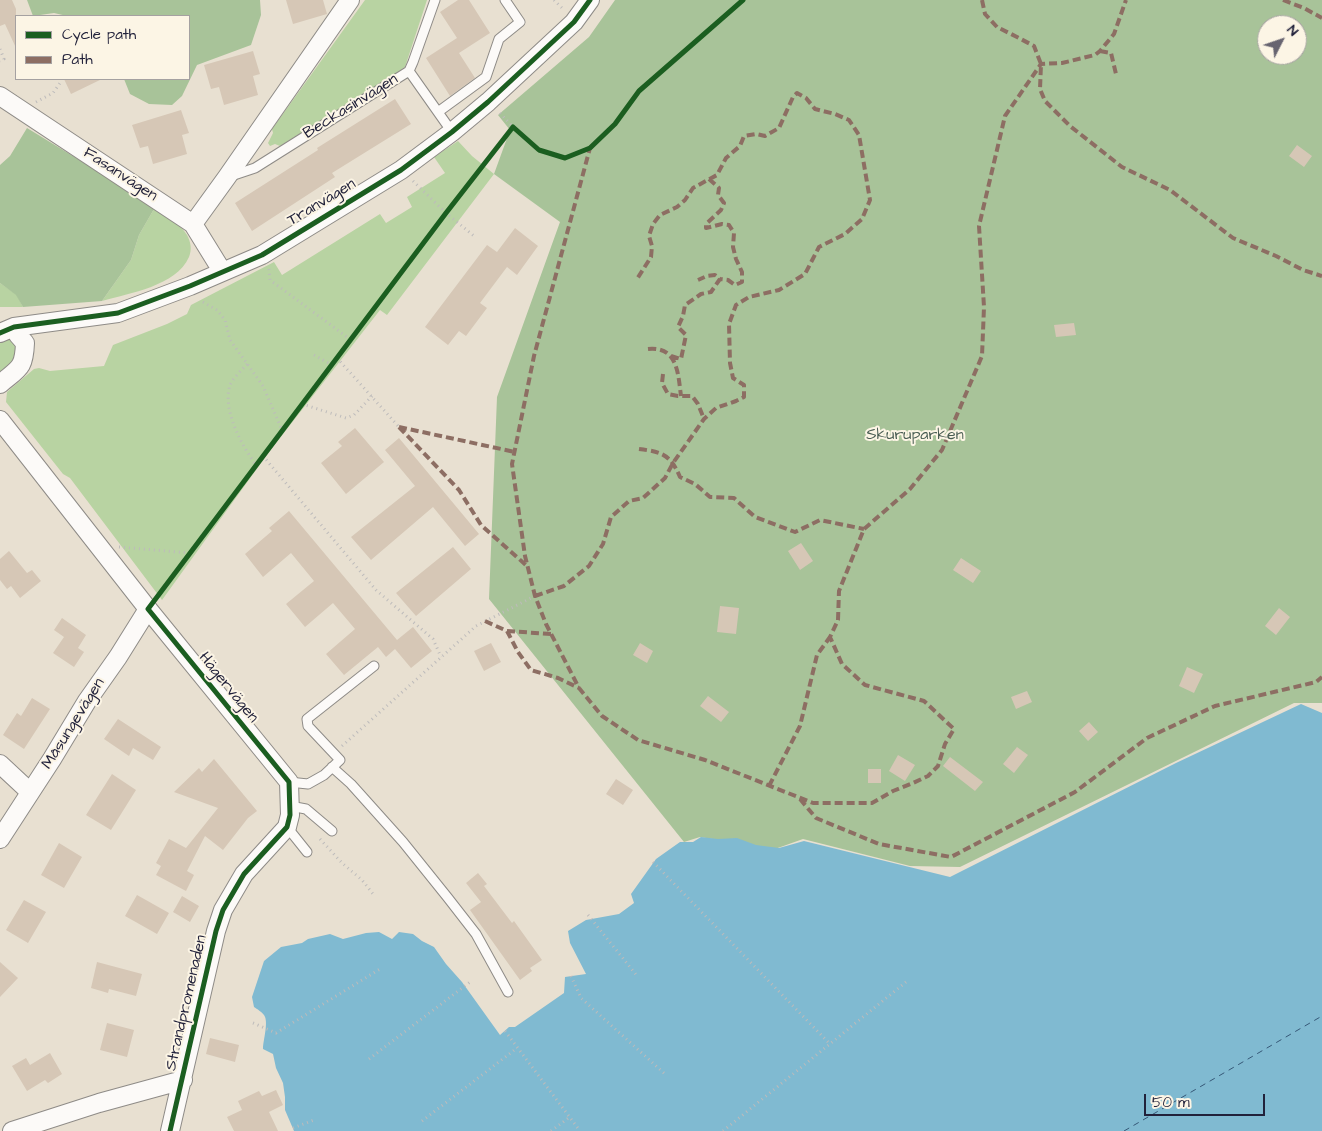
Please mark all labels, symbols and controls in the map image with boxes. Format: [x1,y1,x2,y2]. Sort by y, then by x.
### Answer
legend [15,15,190,80]
north arrow [1257,15,1307,65]
text: N [1282,21,1303,41]
text: Cycle path [62,24,136,45]
text: Path [62,49,93,70]
street label: Beckasinvägen [300,70,402,144]
street label: Fasanvägen [79,144,161,206]
street label: Tranvägen [284,175,360,231]
park label: Skuruparken [866,426,964,446]
street label: Hägervägen [194,649,262,727]
street label: Måsungevägen [38,675,110,773]
street label: Strandpromenaden [162,933,212,1073]
scale bar [1147,1084,1268,1116]
text: 50 m [1152,1092,1190,1113]

